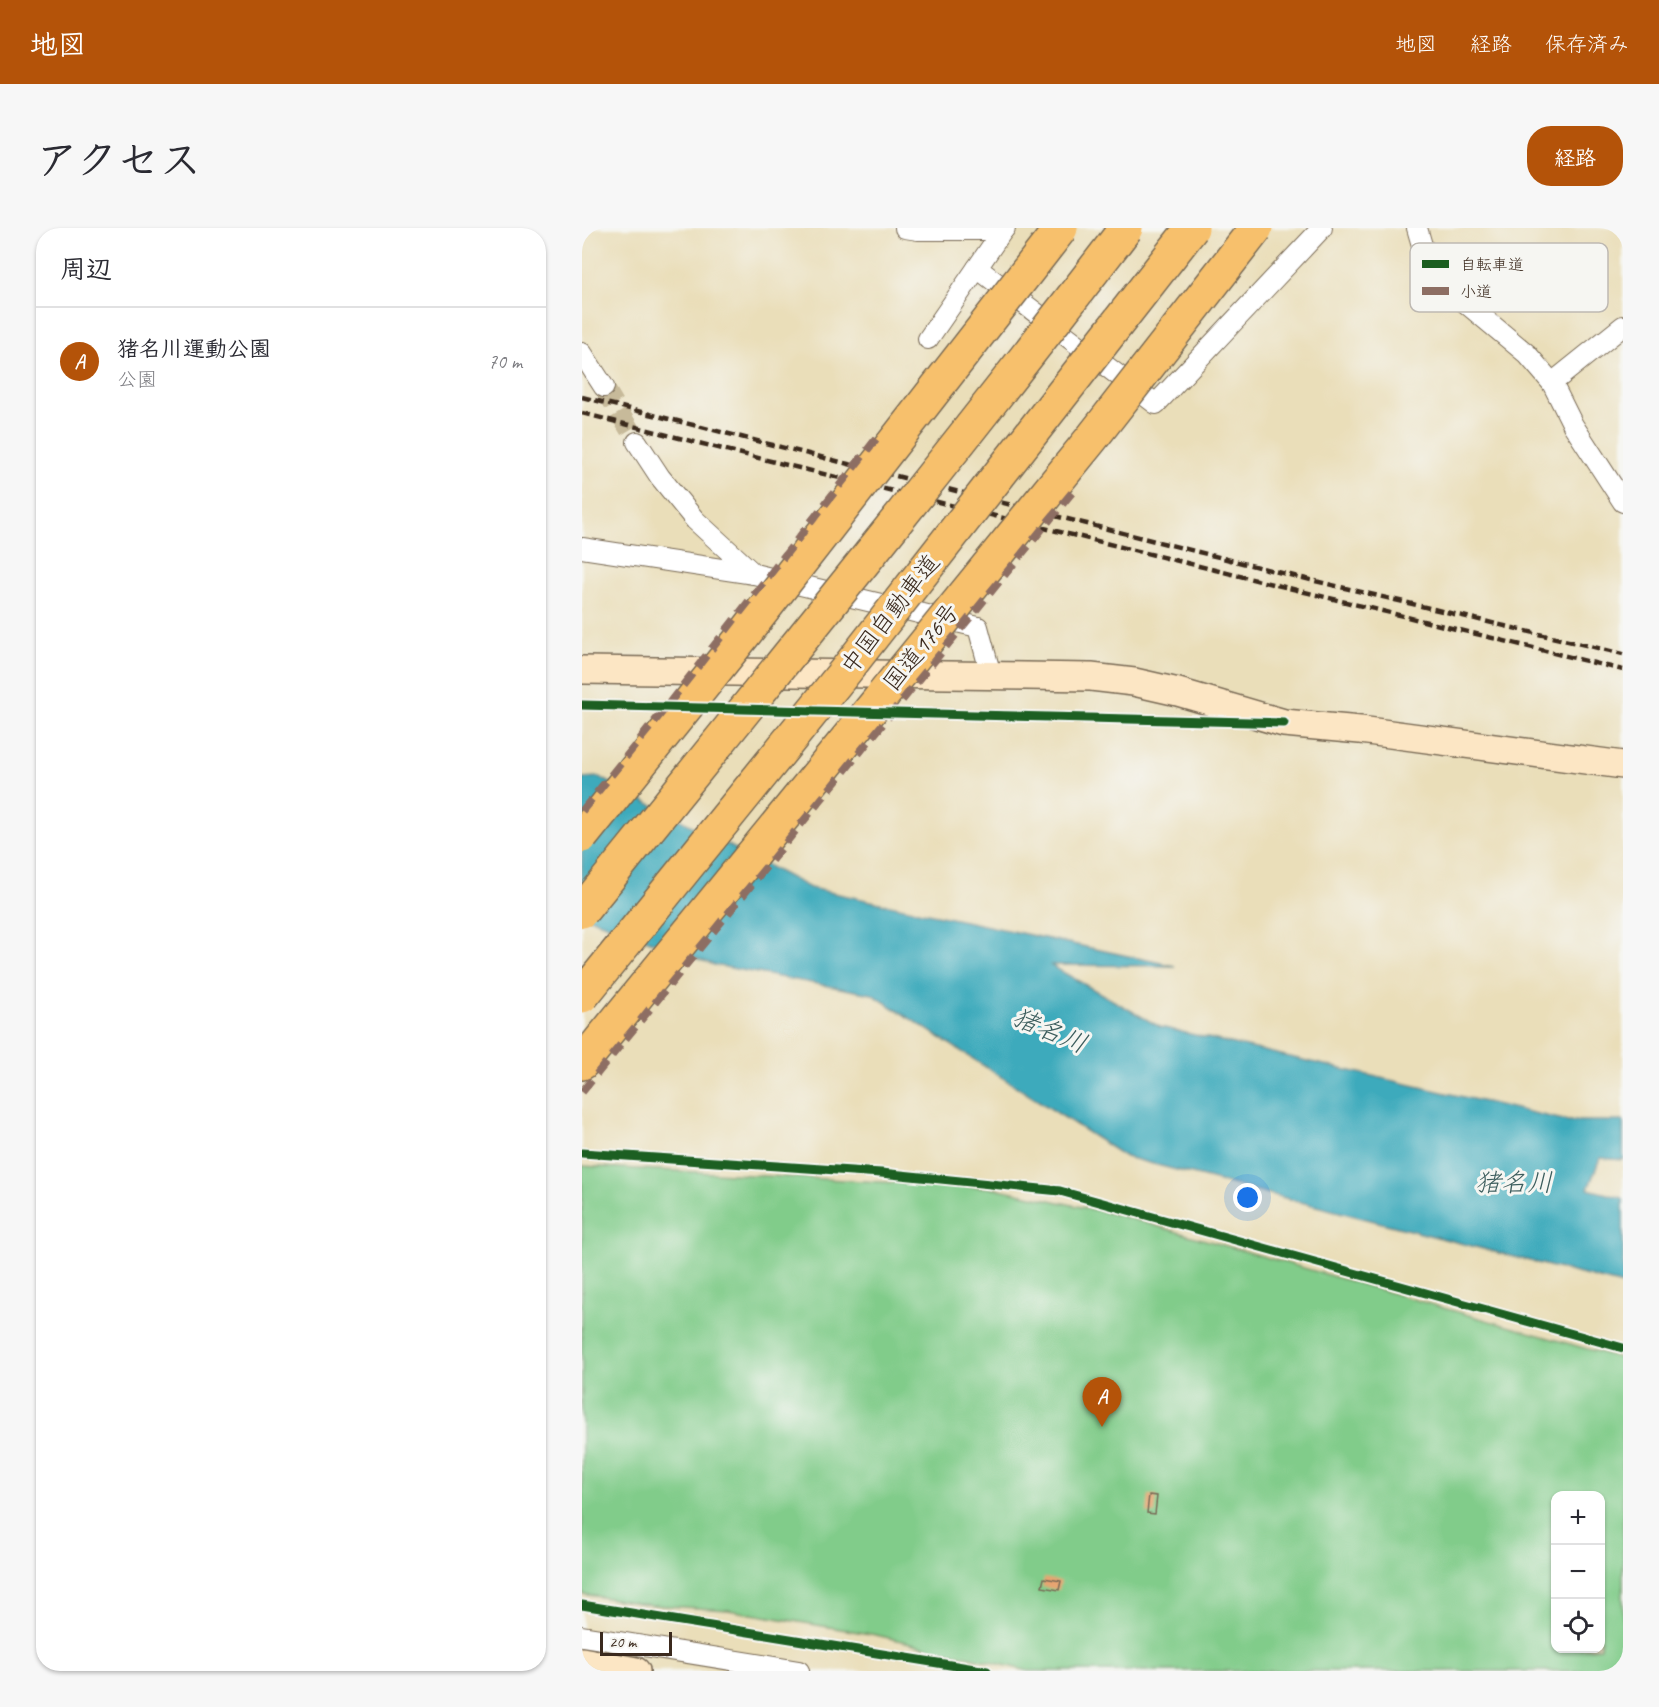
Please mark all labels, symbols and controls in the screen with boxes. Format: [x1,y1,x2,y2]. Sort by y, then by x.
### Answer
text: 地図 [30,27,86,62]
text: 地図 [1395,31,1437,57]
text: 経路 [1470,31,1512,57]
text: 保存済み [1545,31,1629,57]
button: 経路 [1527,126,1623,186]
text: アクセス [36,134,201,187]
legend [1410,243,1608,312]
text: 周辺 [60,253,112,286]
text: 自転車道 [1460,255,1524,275]
text: 小道 [1460,282,1492,302]
text: 猪名川運動公園 [117,335,271,363]
text: A [74,349,85,374]
text: 70 m [488,349,522,374]
text: 公園 [117,367,157,392]
street label: 中国自動車道 [834,548,946,680]
street label: 国道176号 [876,597,966,697]
water label: 猪名川 [1007,1000,1092,1061]
water label: 猪名川 [1475,1166,1553,1199]
your location [1233,1183,1262,1212]
pin: A [1082,1378,1122,1427]
map controls [1551,1491,1605,1653]
button: + [1551,1491,1605,1545]
button: − [1551,1545,1605,1599]
button: locate [1551,1599,1605,1653]
scale bar [600,1629,672,1656]
text: 20 m [609,1632,636,1652]

